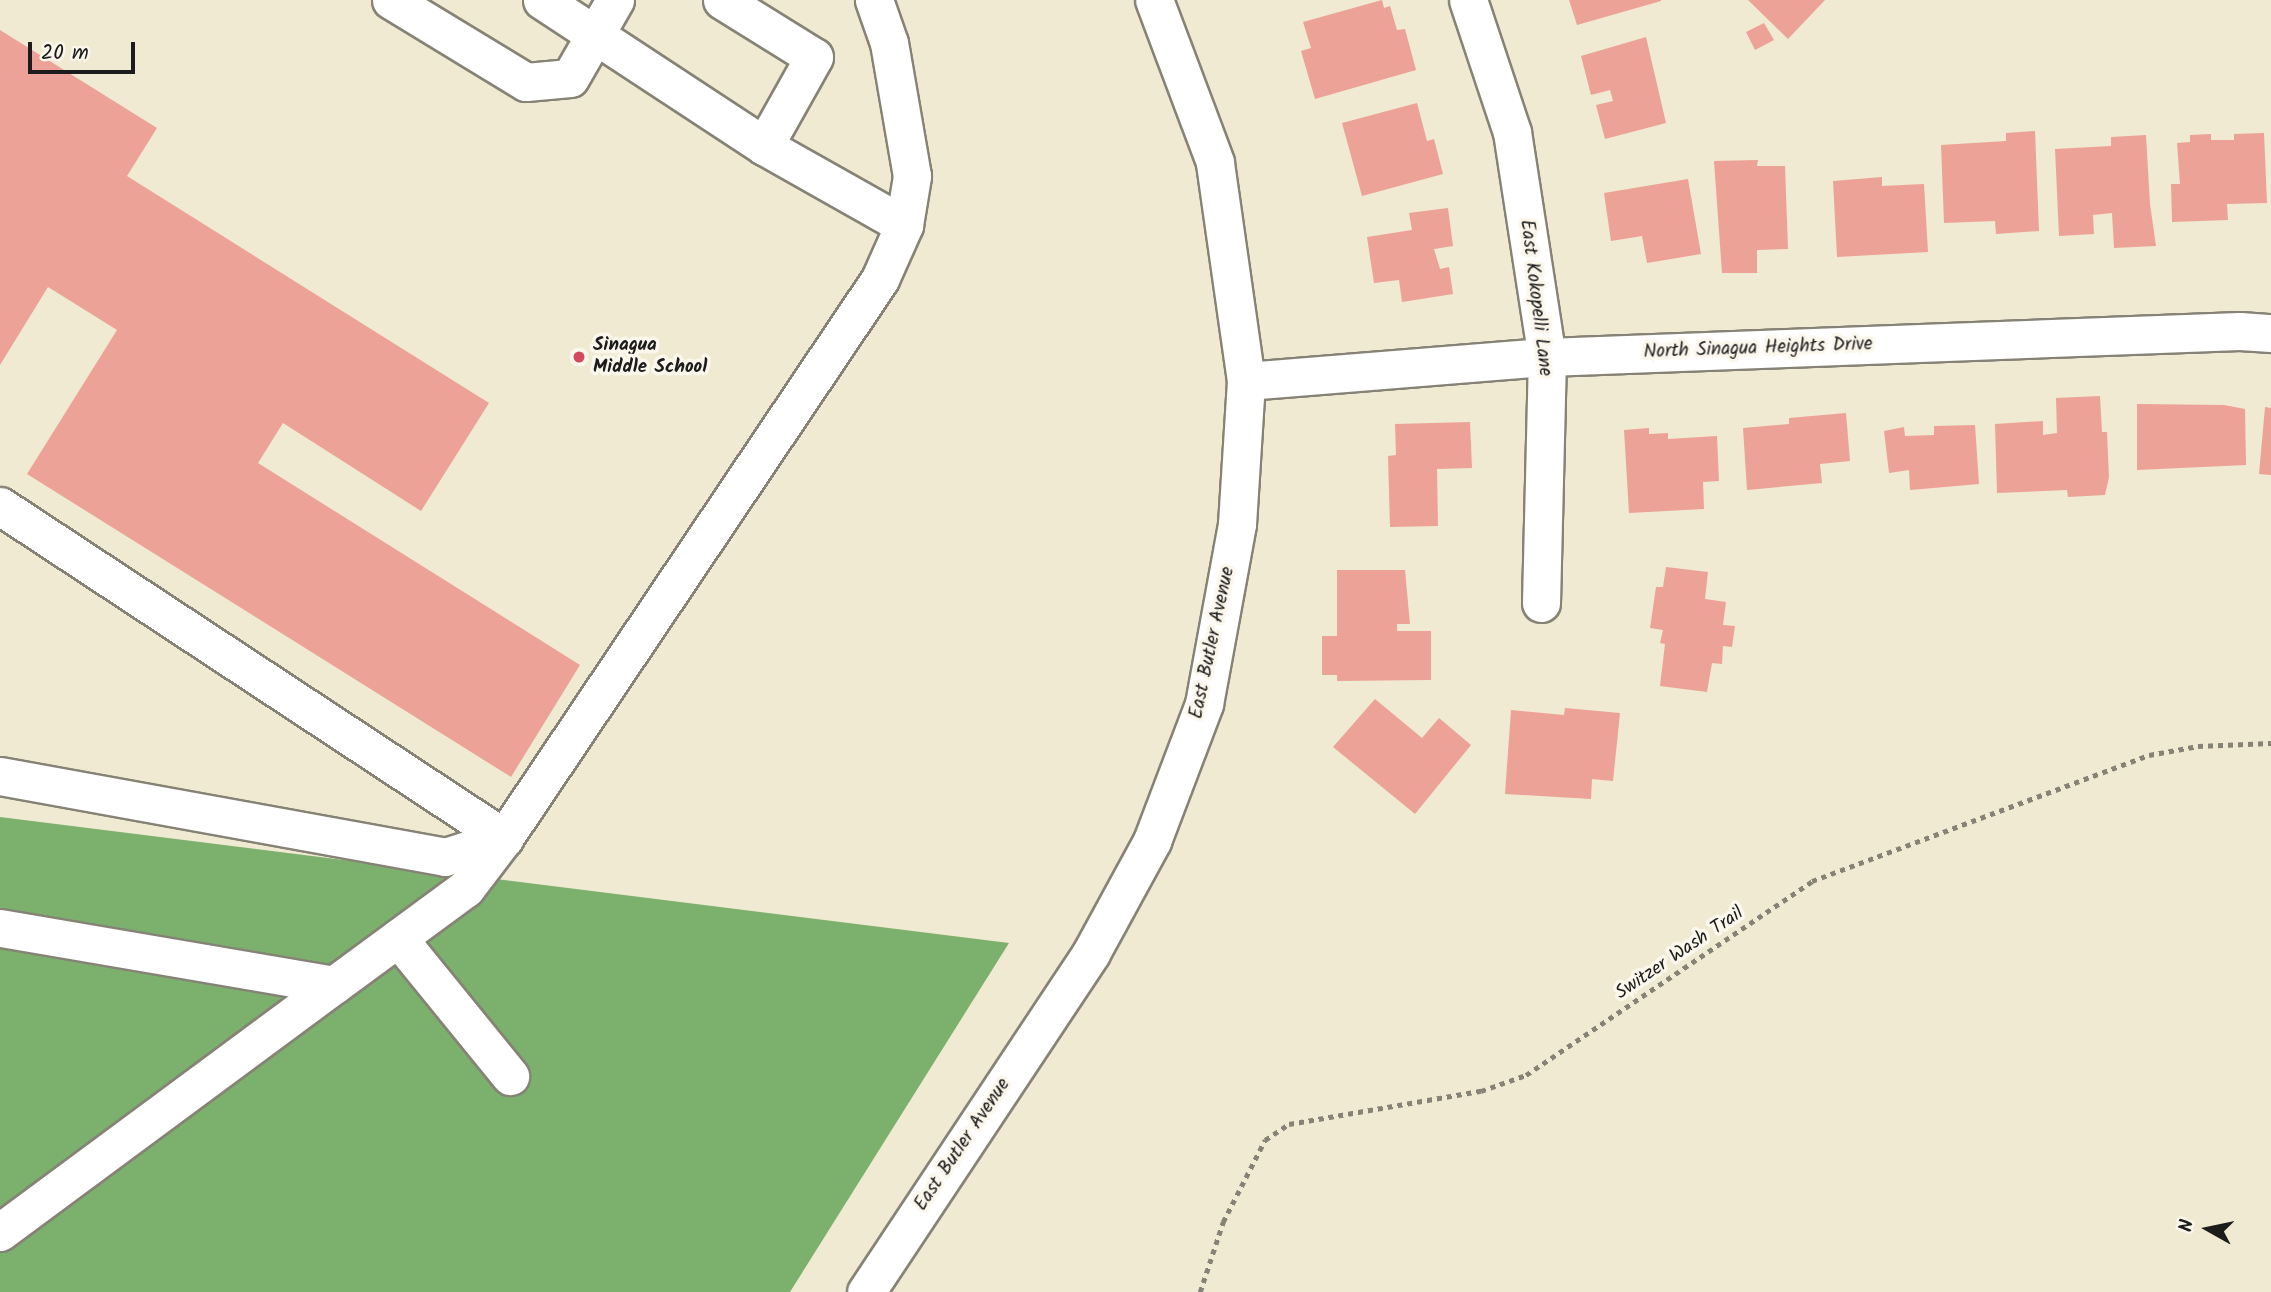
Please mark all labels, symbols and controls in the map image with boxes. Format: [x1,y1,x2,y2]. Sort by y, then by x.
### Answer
scale bar [32,28,138,72]
text: 20 m [41,37,89,70]
street label: East Kokopelli Lane [1514,218,1556,378]
street label: North Sinagua Heights Drive [1643,334,1873,364]
place label: Sinagua Middle School [593,335,707,379]
marker: Sinagua Middle School [571,349,587,365]
street label: East Butler Avenue [1186,565,1240,721]
street label: Switzer Wash Trail [1612,903,1748,1005]
street label: East Butler Avenue [910,1074,1016,1216]
north arrow [2173,1194,2243,1264]
text: N [2172,1217,2203,1234]

